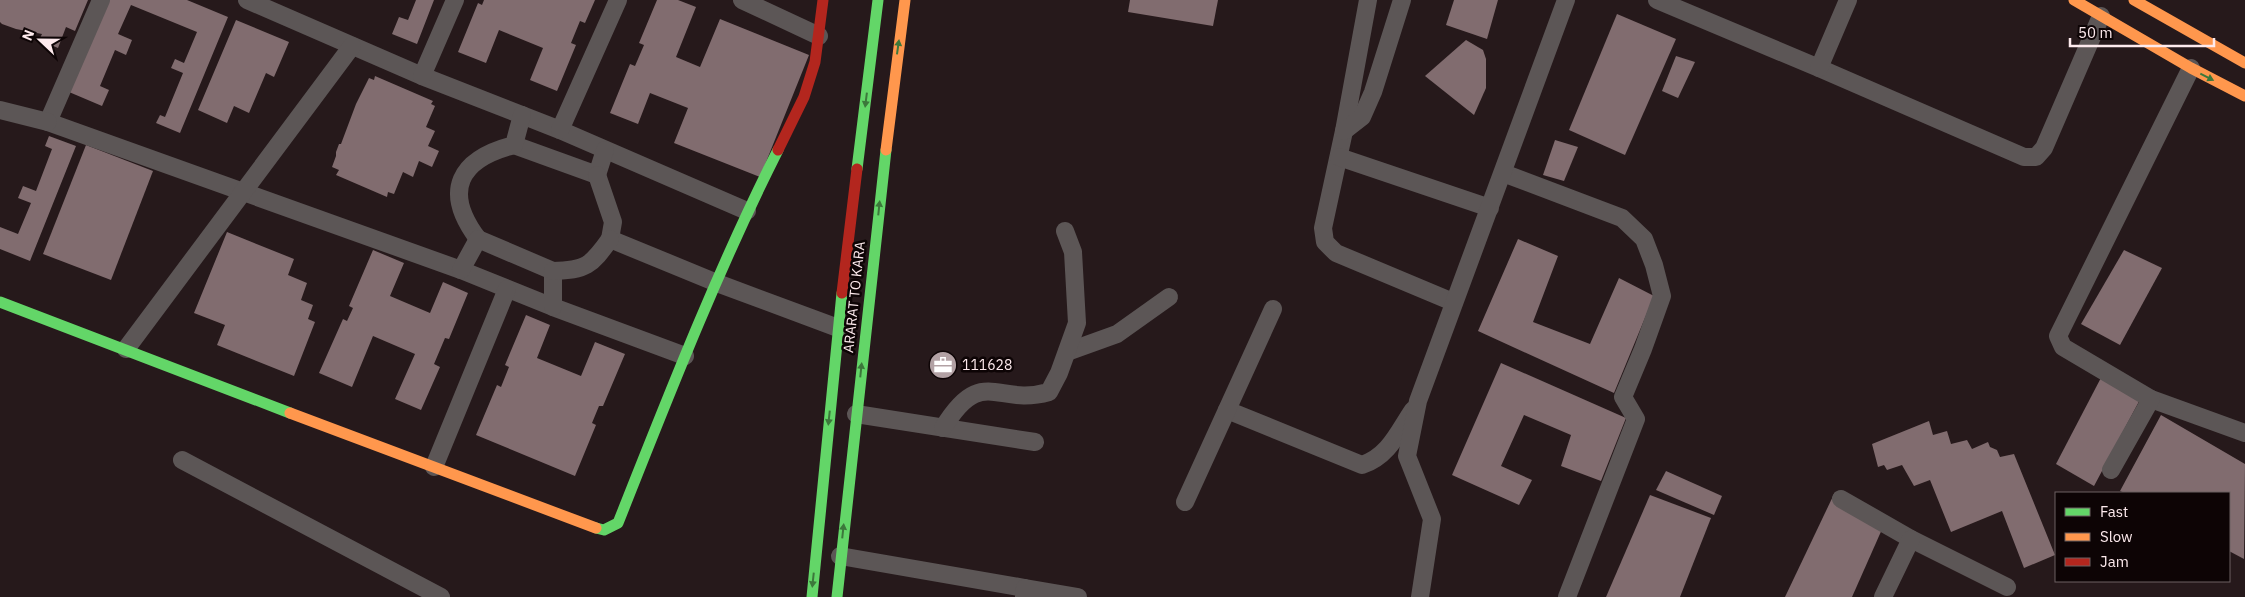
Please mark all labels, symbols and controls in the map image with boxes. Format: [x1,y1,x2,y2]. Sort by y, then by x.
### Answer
north arrow [15,15,65,65]
scale bar [2070,15,2214,47]
text: 50 m [2078,23,2113,42]
text: N [18,27,38,43]
one-way arrow [894,38,902,54]
one-way arrow [2200,73,2215,81]
one-way arrow [862,93,870,109]
one-way arrow [875,200,883,216]
street label: ARARAT TO KARA [839,240,869,354]
office icon: 111628 [928,350,958,380]
place label: 111628 [962,356,1012,374]
one-way arrow [857,361,865,377]
one-way arrow [825,411,833,427]
legend [2055,492,2230,582]
text: Fast [2100,502,2128,521]
one-way arrow [839,523,847,539]
text: Slow [2100,527,2133,546]
text: Jam [2100,552,2129,571]
one-way arrow [809,572,817,588]

